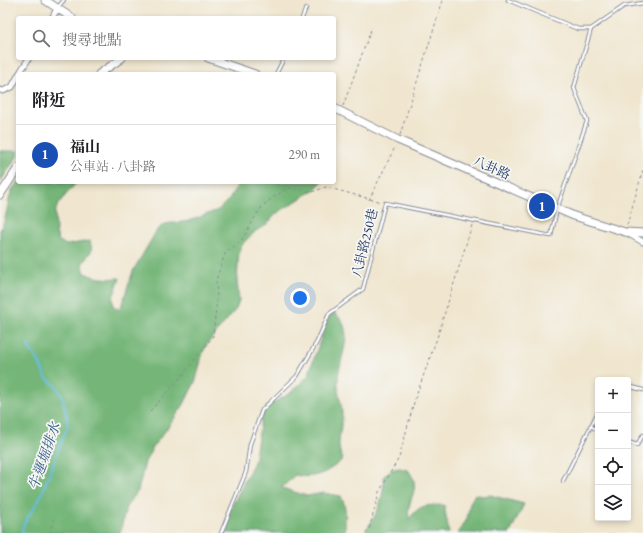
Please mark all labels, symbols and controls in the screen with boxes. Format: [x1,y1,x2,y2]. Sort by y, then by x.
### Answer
search box [16,16,336,60]
icon: search [30,27,52,49]
text: 搜尋地點 [62,30,122,49]
text: 附近 [32,89,66,111]
text: 福山 [70,137,100,156]
text: 1 [42,146,48,163]
text: 290 m [289,146,320,163]
street label: 八卦路 [471,152,513,183]
text: 公車站 · 八卦路 [70,158,156,175]
pin: 1 [529,191,555,221]
street label: 八卦路250巷 [348,207,381,279]
your location [290,288,310,308]
map controls [595,377,631,521]
button: + [595,377,631,413]
button: − [595,413,631,449]
water label: 牛運堀排水 [24,418,65,492]
button: locate [595,449,631,485]
button: layers [595,485,631,521]

